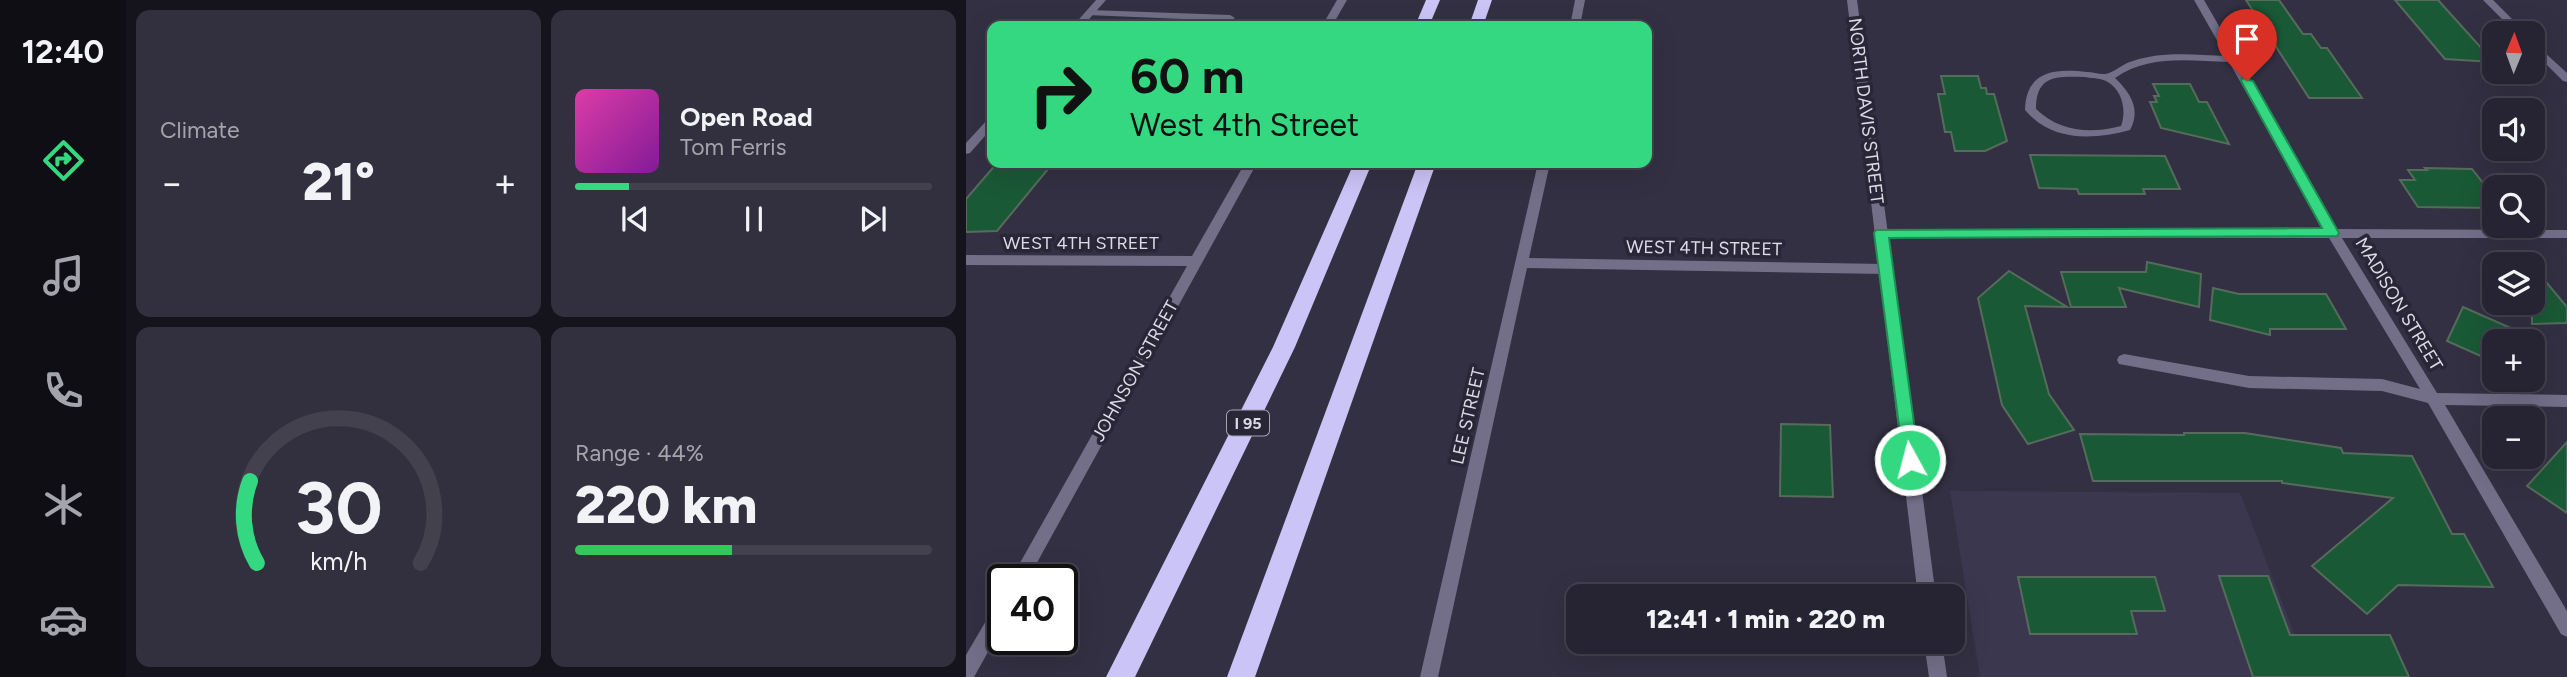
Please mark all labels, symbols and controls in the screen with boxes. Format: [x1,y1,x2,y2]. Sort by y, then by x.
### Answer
pin [2217,9,2277,81]
street label: NORTH DAVIS STREET [1844,17,1888,205]
icon: arrive [2228,20,2266,58]
north arrow [2482,21,2544,84]
map controls [2482,21,2545,469]
text: 12:40 [22,33,104,71]
text: 60 m [1130,46,1245,105]
icon: right [1015,49,1106,140]
button: sound [2482,98,2545,161]
text: Open Road [680,101,813,133]
text: West 4th Street [1130,106,1359,144]
text: Climate [160,116,239,144]
text: Tom Ferris [680,133,786,161]
icon: directions [39,136,88,185]
text: 21° [302,151,375,213]
text: − [160,160,184,206]
text: + [493,160,517,206]
button: search [2482,175,2545,238]
icon: previous [616,200,654,238]
icon: pause [735,200,773,238]
icon: next [854,200,892,238]
street label: WEST 4TH STREET [1003,232,1159,254]
street label: MADISON STREET [2351,233,2447,375]
street label: WEST 4TH STREET [1626,236,1782,260]
icon: music [39,251,88,300]
button: layers [2482,252,2545,315]
street label: JOHNSON STREET [1087,297,1183,445]
button: + [2482,329,2545,392]
street label: LEE STREET [1446,365,1490,467]
icon: phone [39,366,88,415]
button: − [2482,406,2545,469]
road number: I 95 [1227,410,1269,436]
position arrow [1873,423,1947,497]
text: Range · 44% [575,439,704,467]
text: 30 [295,464,382,551]
text: 220 km [575,474,757,536]
icon: climate [39,480,88,529]
text: km/h [310,546,367,576]
speed limit sign: 40 [987,564,1078,655]
icon: car [39,595,88,644]
text: 12:41 · 1 min · 220 m [1646,603,1885,635]

